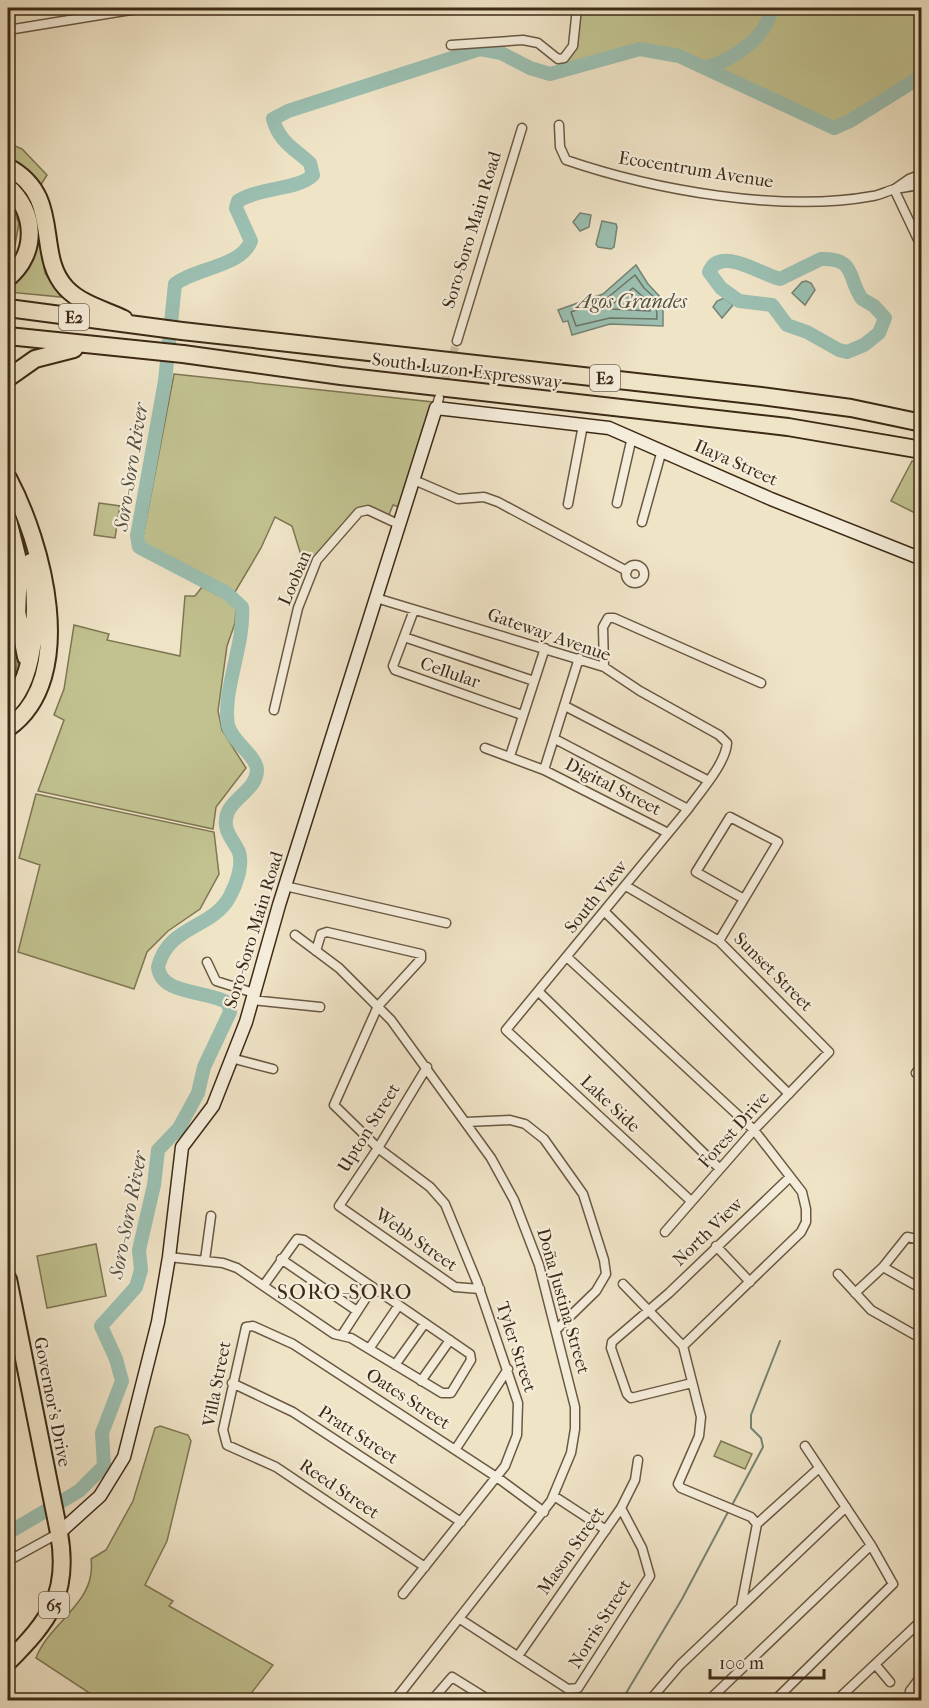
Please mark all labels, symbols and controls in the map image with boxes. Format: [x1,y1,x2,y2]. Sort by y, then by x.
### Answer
street label: Ecocentrum Avenue [617,147,775,193]
street label: Soro-Soro Main Road [438,149,506,311]
water label: Agos Grandes [574,290,688,313]
road number: E2 [59,304,89,330]
street label: South Luzon Expressway [371,349,565,393]
road number: E2 [590,365,620,391]
water label: Soro-Soro River [109,399,153,534]
street label: Ilaya Street [691,435,781,491]
street label: Looban [274,547,316,608]
street label: Gateway Avenue [485,604,613,666]
street label: Cellular [417,653,483,693]
street label: Digital Street [561,754,665,820]
street label: Soro-Soro Main Road [220,849,288,1011]
street label: South View [560,856,632,938]
street label: Sunset Street [729,928,817,1016]
street label: Lake Side [576,1071,644,1137]
street label: Upton Street [333,1079,405,1176]
street label: Forest Drive [694,1087,774,1173]
water label: Soro-Soro River [104,1147,152,1282]
street label: North View [669,1193,748,1271]
street label: Webb Street [370,1203,462,1276]
street label: Doña Justina Street [532,1226,594,1377]
district label: SORO-SORO [277,1280,413,1304]
street label: Tyler Street [491,1299,541,1396]
street label: Governor's Drive [29,1335,75,1469]
street label: Villa Street [198,1339,236,1430]
street label: Oates Street [362,1364,454,1434]
street label: Pratt Street [314,1401,402,1469]
street label: Reed Street [295,1455,383,1524]
street label: Mason Street [533,1503,609,1599]
street label: Norris Street [564,1575,636,1672]
road number: 65 [39,1592,69,1618]
scale bar [710,1642,824,1680]
text: 100 m [719,1653,764,1674]

